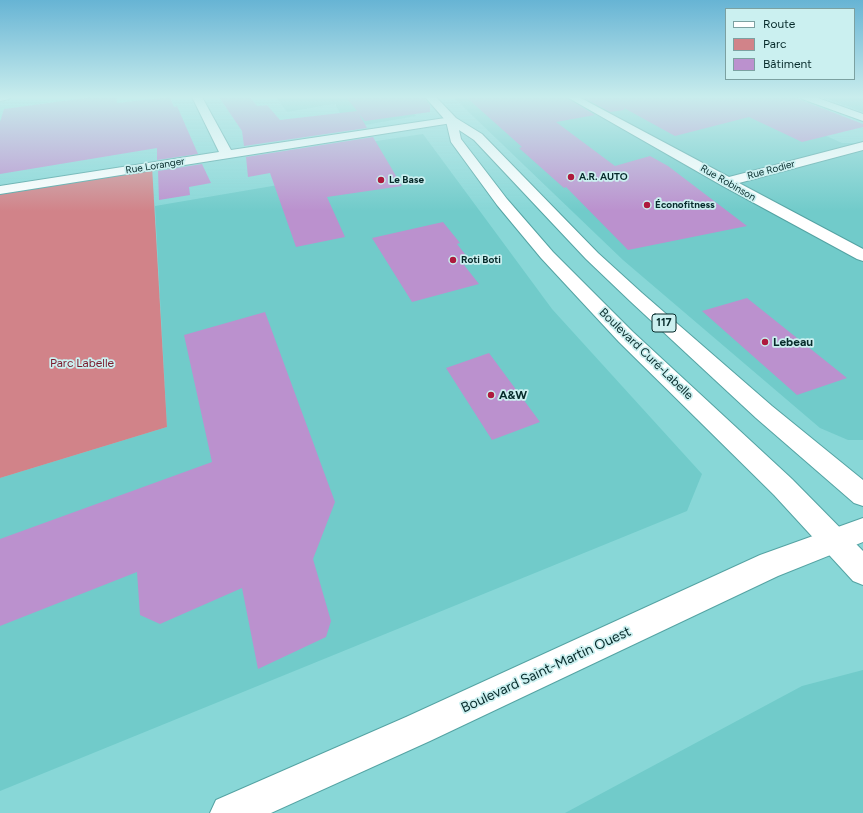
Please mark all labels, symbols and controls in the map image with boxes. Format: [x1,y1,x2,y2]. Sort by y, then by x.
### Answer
legend [725,8,855,80]
text: Route [763,17,795,31]
text: Parc [763,37,787,51]
text: Bâtiment [763,57,812,71]
street label: Rue Loranger [125,155,185,177]
street label: Rue Rodier [746,158,796,182]
street label: Rue Robinson [698,162,758,204]
place label: A.R. AUTO [579,171,628,183]
marker: A.R. AUTO [566,172,576,182]
place label: Le Base [389,174,424,186]
marker: Le Base [376,175,386,185]
place label: Éconofitness [655,199,715,211]
marker: Éconofitness [642,200,652,210]
place label: Roti Boti [461,254,501,266]
marker: Roti Boti [448,255,458,265]
street label: Boulevard Curé-Labelle [596,305,696,403]
road number: 117 [652,314,676,332]
place label: Lebeau [773,335,813,349]
marker: Lebeau [760,337,770,347]
park label: Parc Labelle [50,356,114,370]
place label: A&W [499,388,527,402]
marker: A&W [486,390,496,400]
street label: Boulevard Saint-Martin Ouest [458,623,634,717]

